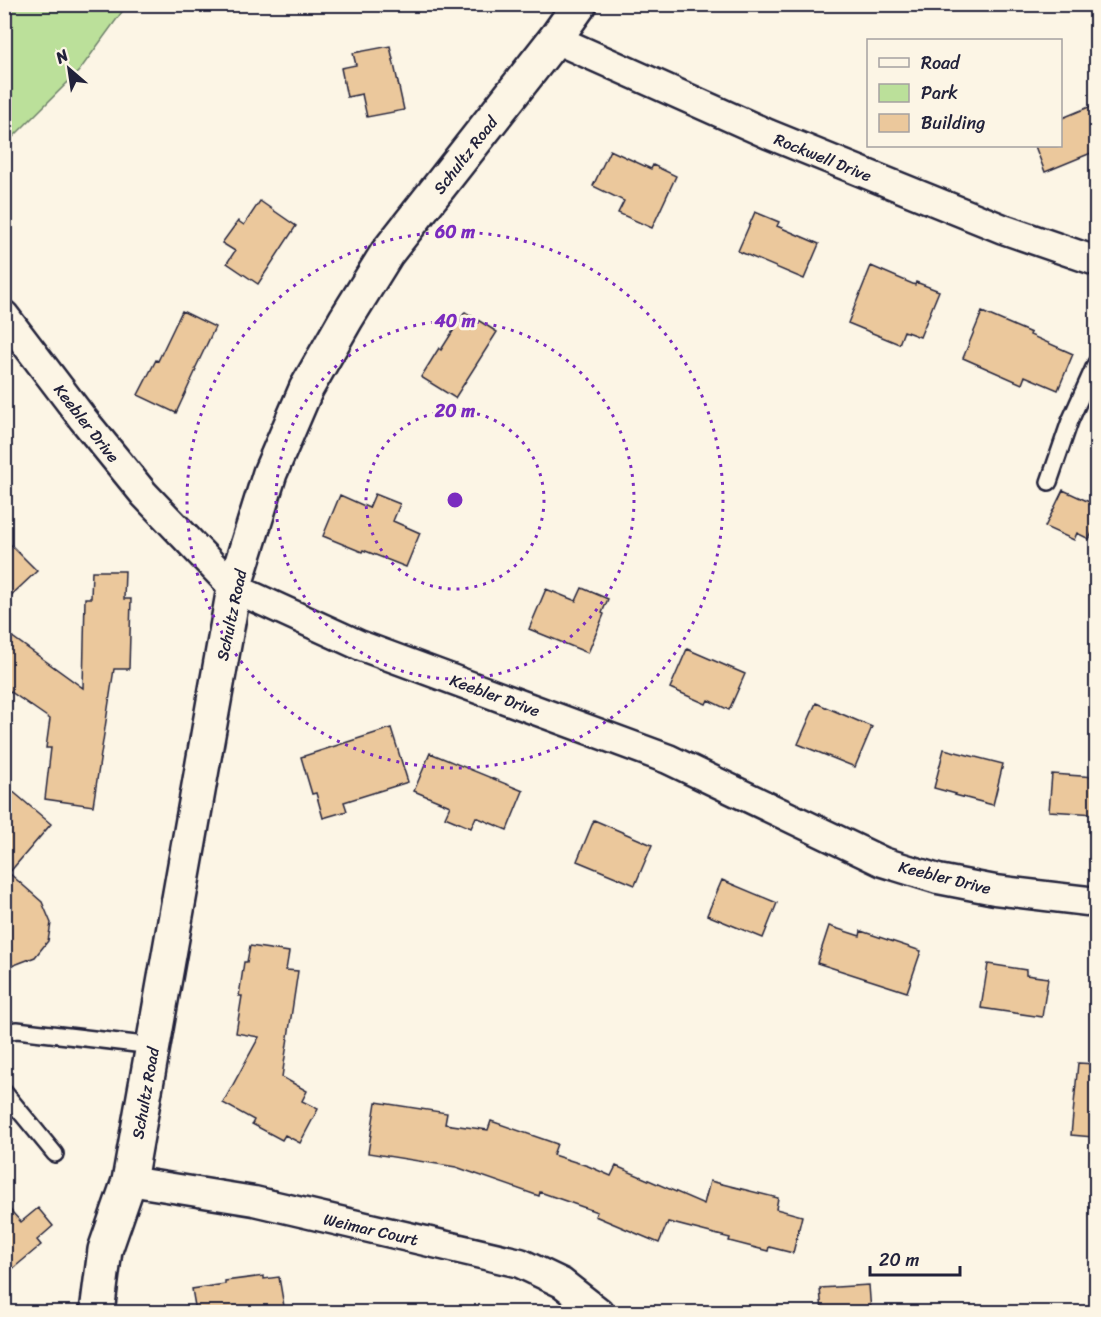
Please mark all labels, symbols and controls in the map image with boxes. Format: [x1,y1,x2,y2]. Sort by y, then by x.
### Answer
north arrow [39,39,99,99]
legend [867,39,1062,147]
text: N [49,41,75,72]
text: Road [921,47,961,79]
text: Park [921,77,958,109]
text: Building [921,107,985,139]
street label: Schultz Road [425,109,506,201]
street label: Rockwell Drive [770,125,876,190]
text: 60 m [434,216,475,248]
text: 40 m [433,305,476,337]
street label: Keebler Drive [46,377,127,469]
text: 20 m [434,395,475,427]
centre of rings [445,490,465,510]
street label: Schultz Road [208,565,256,663]
street label: Keebler Drive [446,666,544,725]
street label: Keebler Drive [896,852,994,903]
street label: Schultz Road [123,1043,168,1141]
street label: Weimar Court [321,1205,421,1254]
scale bar [870,1239,960,1277]
text: 20 m [879,1244,919,1276]

